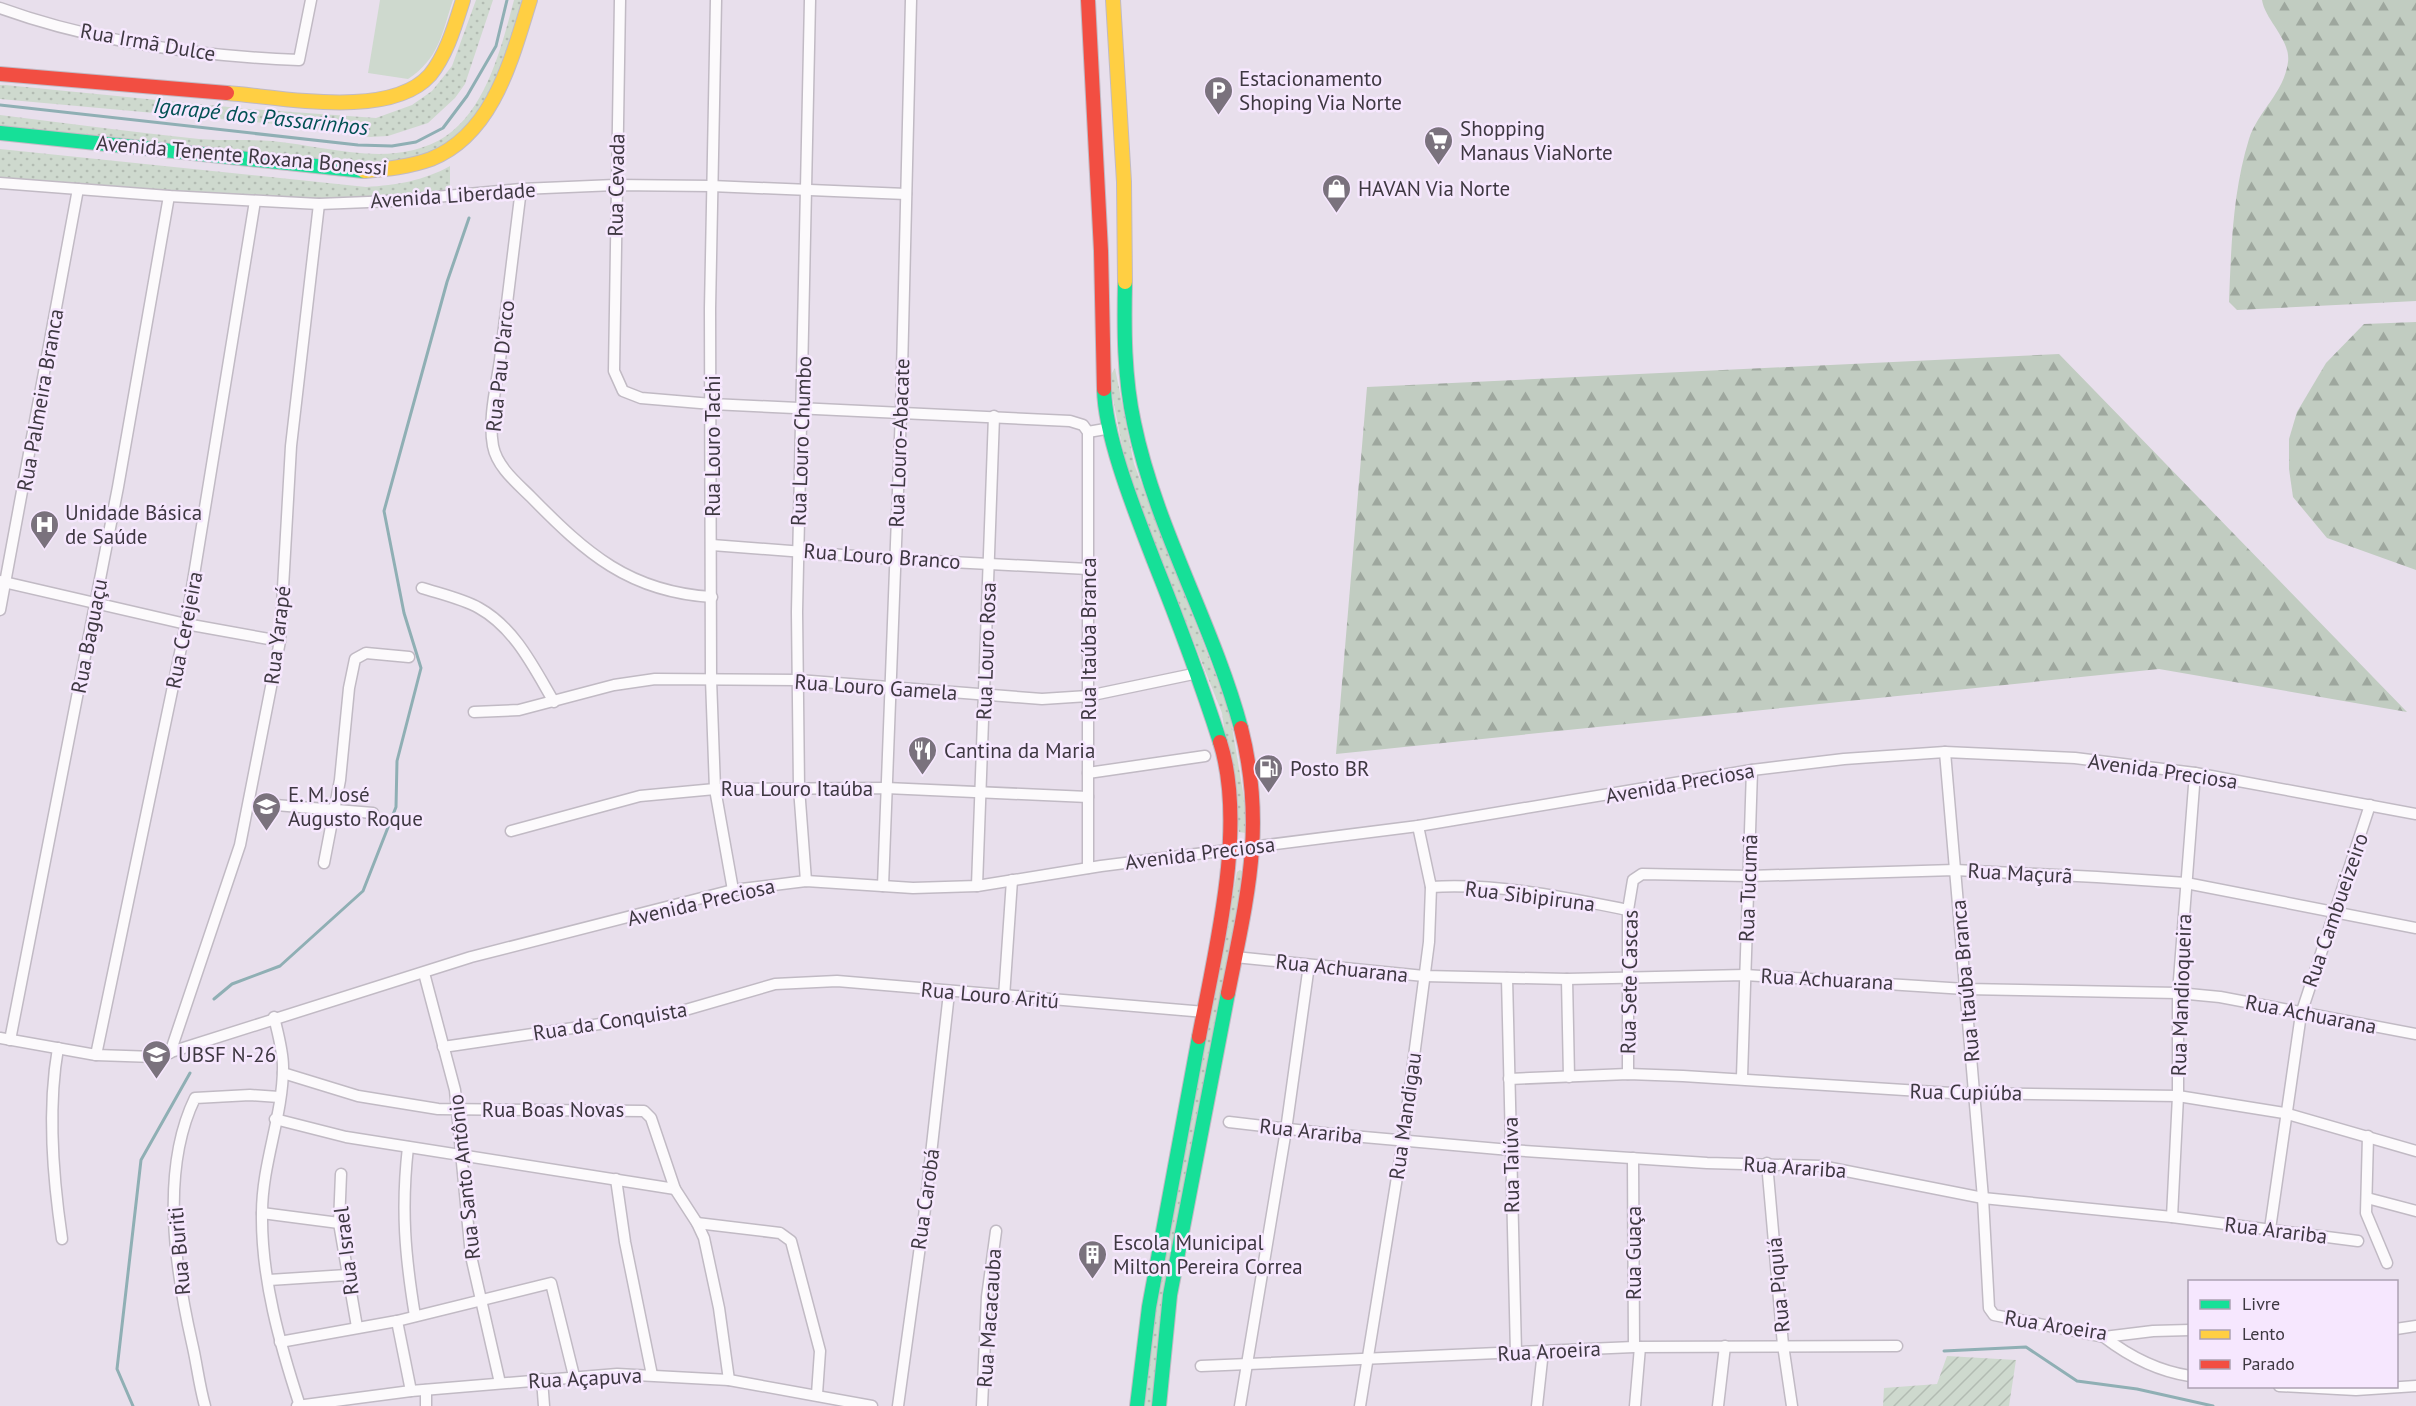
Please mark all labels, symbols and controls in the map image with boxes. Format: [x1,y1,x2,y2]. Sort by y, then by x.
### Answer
street label: Rua Irmã Dulce [78,17,218,67]
place label: Estacionamento Shoping Via Norte [1239,65,1402,116]
parking icon: Estacionamento Shoping Via Norte [1202,74,1234,116]
water label: Igarapé dos Passarinhos [152,91,370,141]
place label: Shopping Manaus ViaNorte [1460,115,1613,166]
supermarket icon: Shopping Manaus ViaNorte [1423,124,1455,166]
street label: Avenida Tenente Roxana Bonessi [95,129,389,181]
street label: Rua Cevada [602,133,630,237]
shop icon: HAVAN Via Norte [1321,172,1353,214]
place label: HAVAN Via Norte [1358,175,1510,202]
street label: Avenida Liberdade [369,176,537,214]
street label: Rua Pau D'arco [480,299,520,433]
street label: Rua Palmeira Branca [11,307,69,493]
street label: Rua Louro Chumbo [785,355,817,527]
street label: Rua Louro-Abacate [883,358,915,528]
street label: Rua Louro Tachi [699,375,726,517]
place label: Unidade Básica de Saúde [65,499,202,550]
hospital icon: Unidade Básica de Saúde [28,508,60,550]
street label: Rua Louro Branco [803,537,961,575]
street label: Rua Itaúba Branca [1075,557,1102,721]
street label: Rua Cerejeira [159,569,209,691]
street label: Rua Baguaçu [65,576,113,696]
street label: Rua Louro Rosa [970,582,1002,720]
street label: Rua Yarapé [258,584,296,686]
street label: Rua Louro Gamela [794,668,958,706]
restaurant icon: Cantina da Maria [907,734,939,776]
place label: Cantina da Maria [944,737,1095,764]
street label: Avenida Preciosa [2086,747,2240,795]
fuel station icon: Posto BR [1253,752,1285,794]
place label: Posto BR [1290,755,1370,782]
street label: Avenida Preciosa [1603,757,1757,809]
street label: Rua Louro Itaúba [721,775,873,802]
place label: E. M. José Augusto Roque [288,781,423,832]
school or university icon: E. M. José Augusto Roque [251,790,283,832]
street label: Rua Cambueizeiro [2296,829,2374,991]
street label: Avenida Preciosa [1124,830,1276,876]
street label: Rua Tucumã [1733,834,1763,942]
street label: Rua Maçurã [1967,857,2073,889]
street label: Avenida Preciosa [625,872,777,932]
street label: Rua Sibipiruna [1463,875,1597,917]
street label: Rua Itaúba Branca [1944,899,1986,1063]
street label: Rua Sete Cascas [1614,910,1644,1054]
street label: Rua Mandioqueira [2165,913,2197,1077]
street label: Rua Achuarana [1274,948,1410,988]
street label: Rua Achuarana [1760,962,1894,996]
street label: Rua Louro Aritú [920,976,1060,1014]
street label: Rua Achuarana [2243,988,2379,1040]
street label: Rua da Conquista [531,995,689,1047]
school or university icon: UBSF N-26 [141,1038,173,1080]
place label: UBSF N-26 [178,1041,276,1068]
street label: Rua Mandigau [1383,1051,1427,1181]
street label: Rua Cupiúba [1909,1078,2023,1106]
street label: Rua Santo Antônio [442,1093,486,1261]
street label: Rua Boas Novas [482,1096,624,1123]
street label: Rua Arariba [1258,1112,1364,1150]
street label: Rua Taiúva [1497,1117,1525,1213]
street label: Rua Carobá [905,1147,945,1251]
street label: Rua Arariba [1743,1150,1847,1184]
street label: Rua Israel [327,1205,365,1297]
street label: Rua Buriti [162,1206,196,1296]
street label: Rua Guaça [1620,1206,1647,1300]
street label: Rua Arariba [2223,1210,2329,1250]
place label: Escola Municipal Milton Pereira Correa [1113,1229,1303,1280]
street label: Rua Piquiá [1760,1236,1796,1334]
building icon: Escola Municipal Milton Pereira Correa [1076,1238,1108,1280]
street label: Rua Macacauba [971,1247,1007,1389]
legend [2188,1280,2398,1388]
text: Livre [2242,1292,2280,1315]
street label: Rua Aroeira [2003,1304,2109,1346]
text: Lento [2242,1322,2285,1345]
street label: Rua Aroeira [1497,1335,1601,1367]
text: Parado [2242,1352,2295,1375]
street label: Rua Açapuva [527,1362,643,1394]

